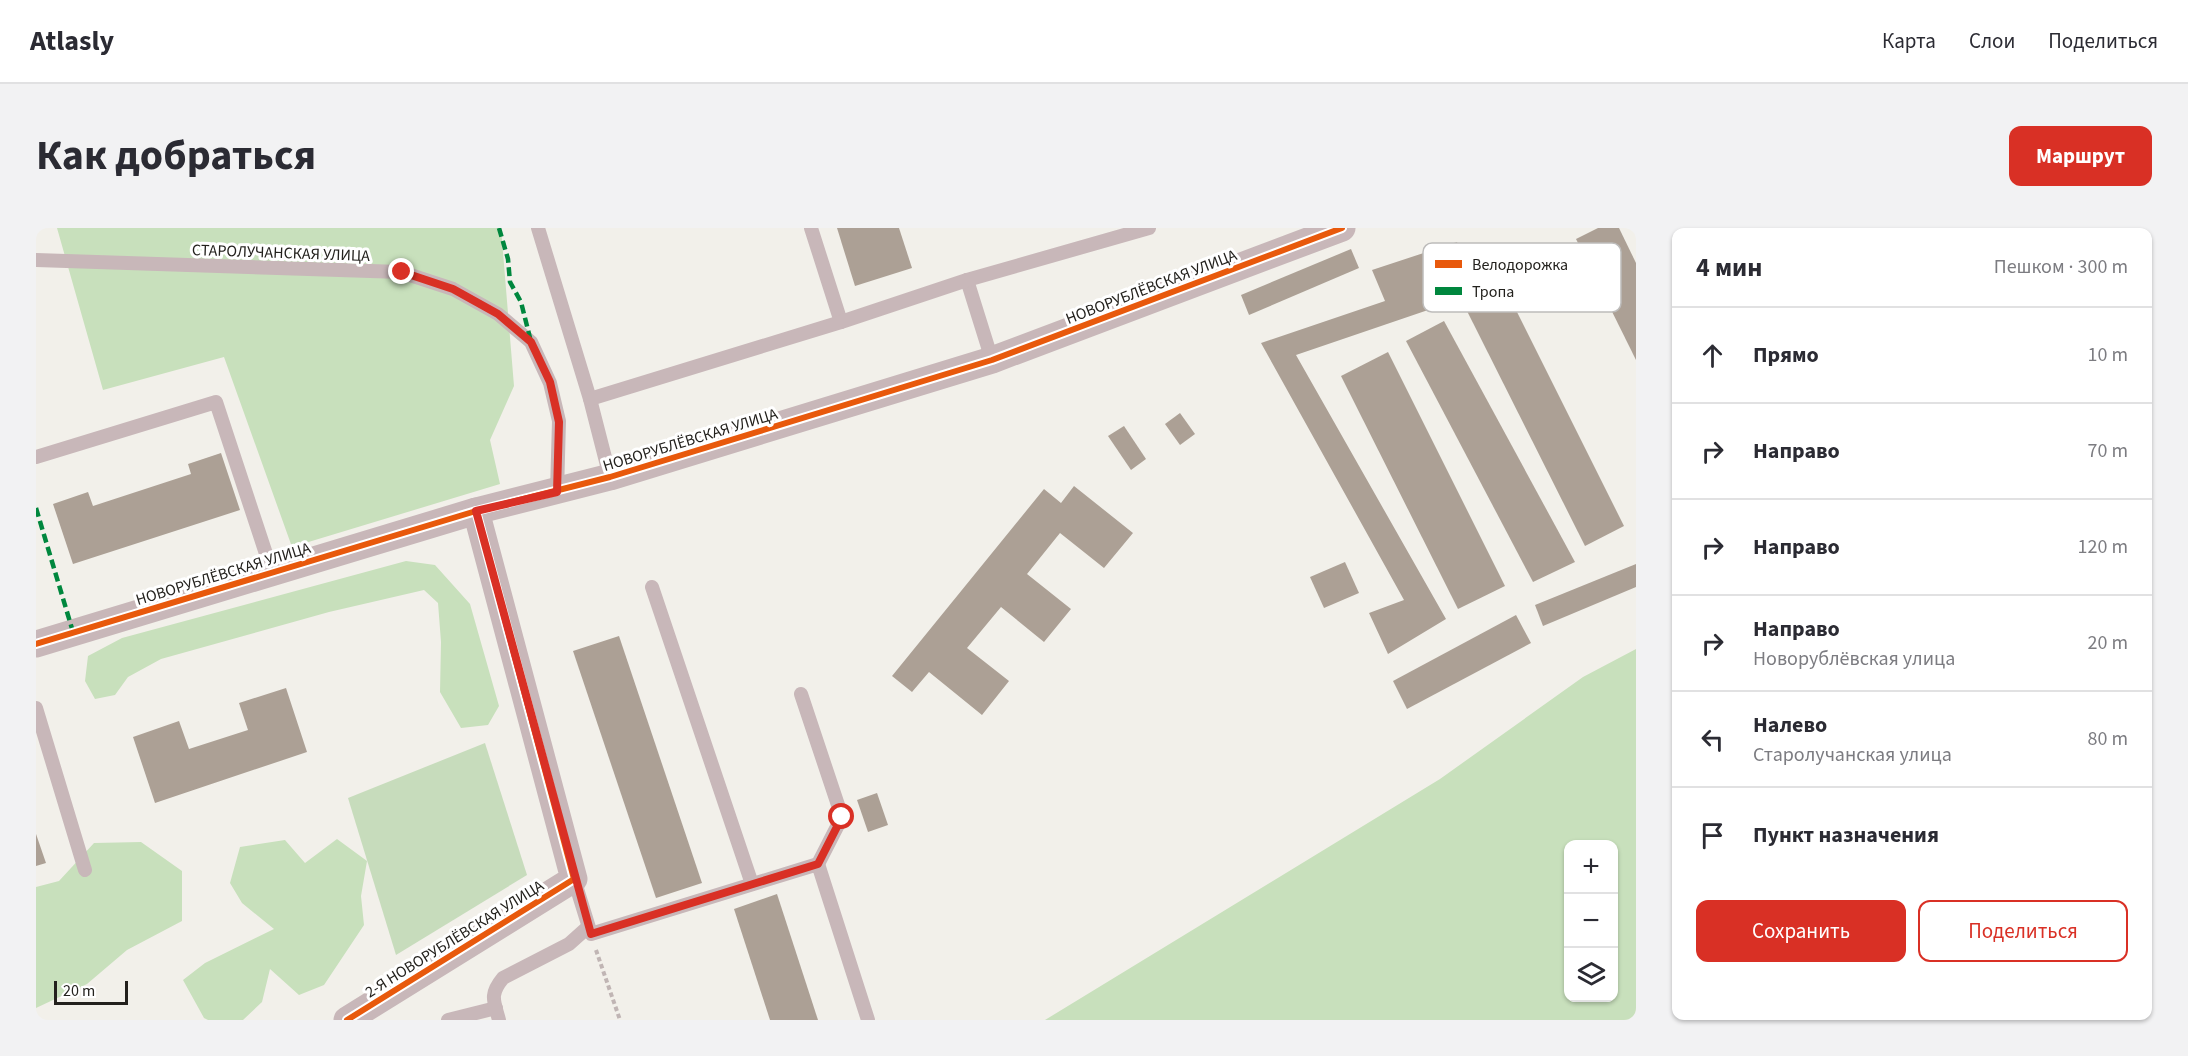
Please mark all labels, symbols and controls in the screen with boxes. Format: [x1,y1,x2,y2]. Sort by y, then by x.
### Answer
text: Atlasly [30,21,114,61]
text: Карта [1882,26,1936,56]
text: Слои [1969,26,2015,56]
text: Поделиться [2048,26,2158,56]
text: Как добраться [36,126,316,186]
button: Маршрут [2009,126,2152,186]
street label: СТАРОЛУЧАНСКАЯ УЛИЦА [192,239,371,267]
legend [1423,243,1621,312]
street label: НОВОРУБЛЁВСКАЯ УЛИЦА [1063,244,1240,330]
text: 4 мин [1696,249,1762,286]
text: Пешком · 300 m [1994,253,2128,281]
text: Велодорожка [1472,254,1568,276]
route end [388,258,414,284]
text: Тропа [1472,281,1514,303]
icon: ahead [1696,339,1729,372]
text: Прямо [1753,339,1819,371]
text: 10 m [2088,341,2128,369]
street label: НОВОРУБЛЁВСКАЯ УЛИЦА [600,403,781,477]
icon: right [1696,435,1729,468]
text: Направо [1753,435,1840,467]
text: 70 m [2088,437,2128,465]
icon: right [1696,531,1729,564]
text: Направо [1753,531,1840,563]
text: 120 m [2078,533,2128,561]
street label: НОВОРУБЛЁВСКАЯ УЛИЦА [133,537,314,611]
text: Направо [1753,613,1840,645]
icon: right [1696,627,1729,660]
text: 20 m [2088,629,2128,657]
text: Новорублёвская улица [1753,645,1955,673]
text: Налево [1753,709,1827,741]
icon: left [1696,723,1729,756]
text: 80 m [2088,725,2128,753]
text: Старолучанская улица [1753,741,1952,769]
route start [828,803,854,829]
icon: arrive [1696,819,1729,852]
text: Пункт назначения [1753,819,1939,851]
map controls [1564,840,1618,1002]
button: + [1564,840,1618,894]
street label: 2-Я НОВОРУБЛЁВСКАЯ УЛИЦА [361,875,548,1003]
button: − [1564,894,1618,948]
button: Сохранить [1696,900,1906,962]
button: Поделиться [1918,900,2128,962]
button: layers [1564,948,1618,1002]
scale bar [54,978,128,1006]
text: 20 m [63,980,95,1002]

